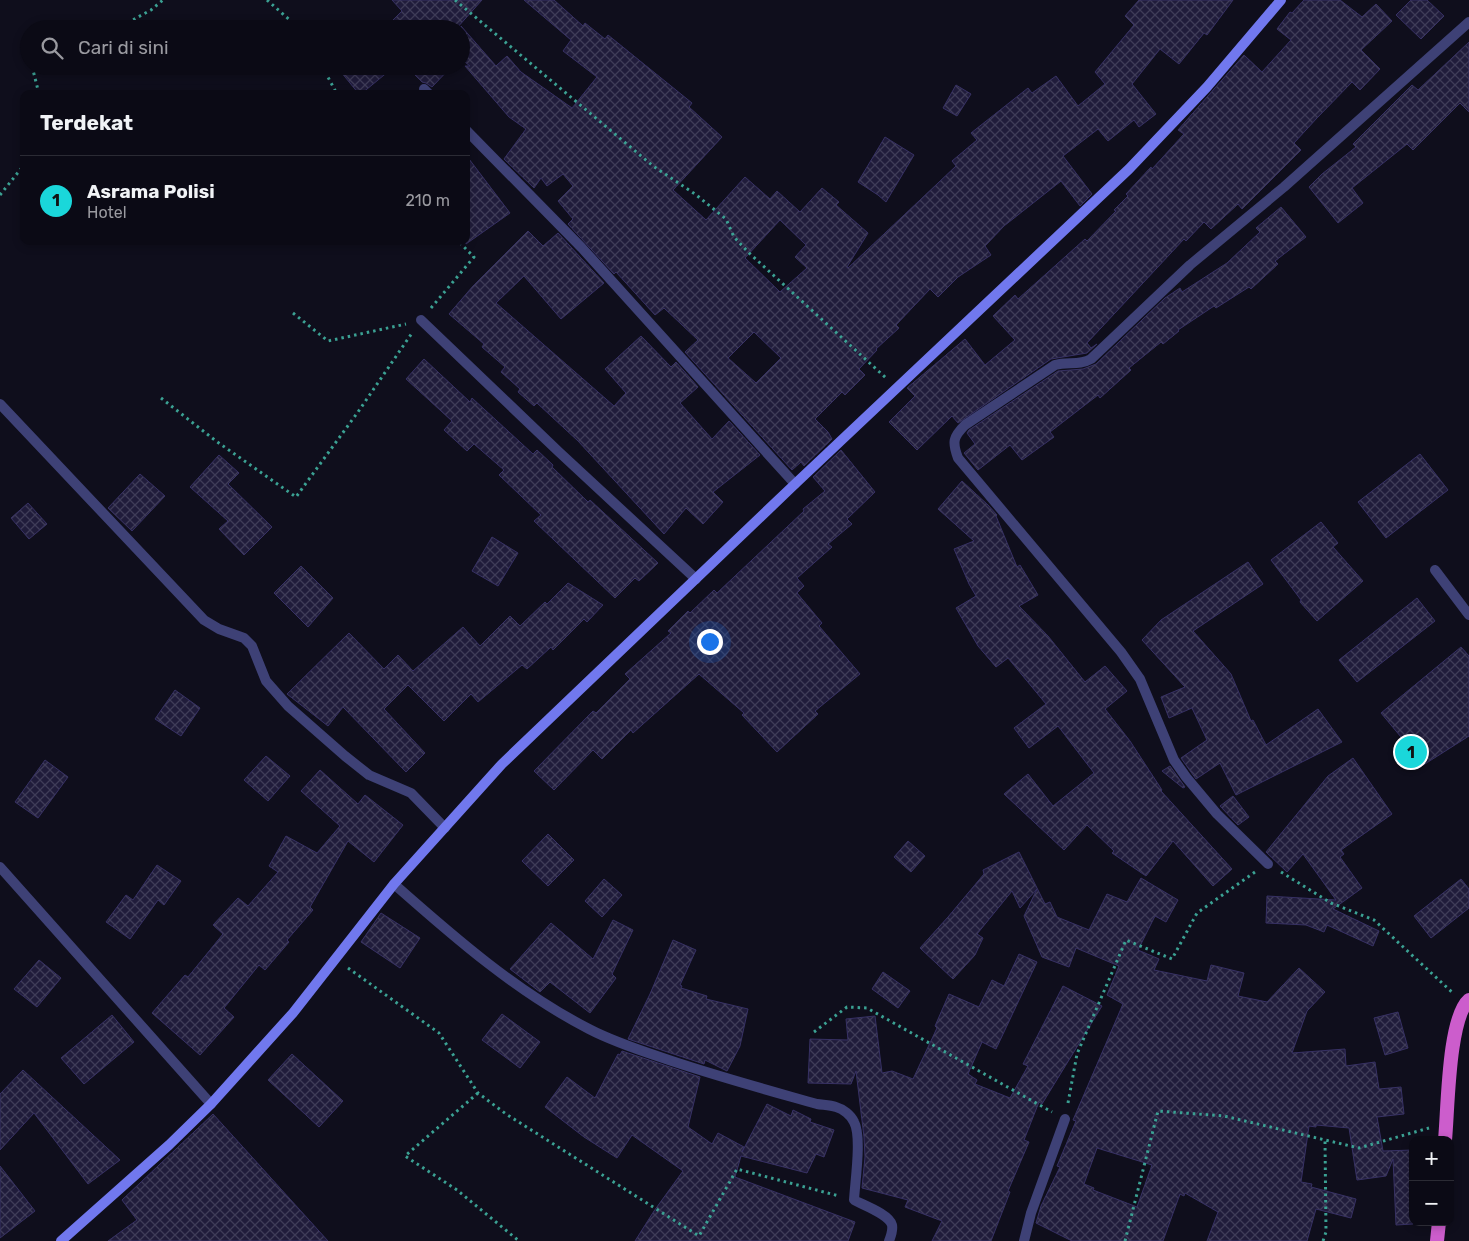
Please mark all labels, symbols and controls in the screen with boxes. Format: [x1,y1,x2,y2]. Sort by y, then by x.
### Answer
search box [20,20,470,75]
icon: search [38,34,66,62]
text: Cari di sini [78,36,169,59]
text: Terdekat [40,110,133,135]
text: Asrama Polisi [87,180,215,203]
text: 1 [52,191,60,210]
text: 210 m [405,191,450,210]
text: Hotel [87,203,127,222]
your location [697,629,723,655]
pin: 1 [1395,733,1427,771]
map controls [1409,1136,1454,1226]
button: + [1409,1136,1454,1181]
button: − [1409,1181,1454,1226]

